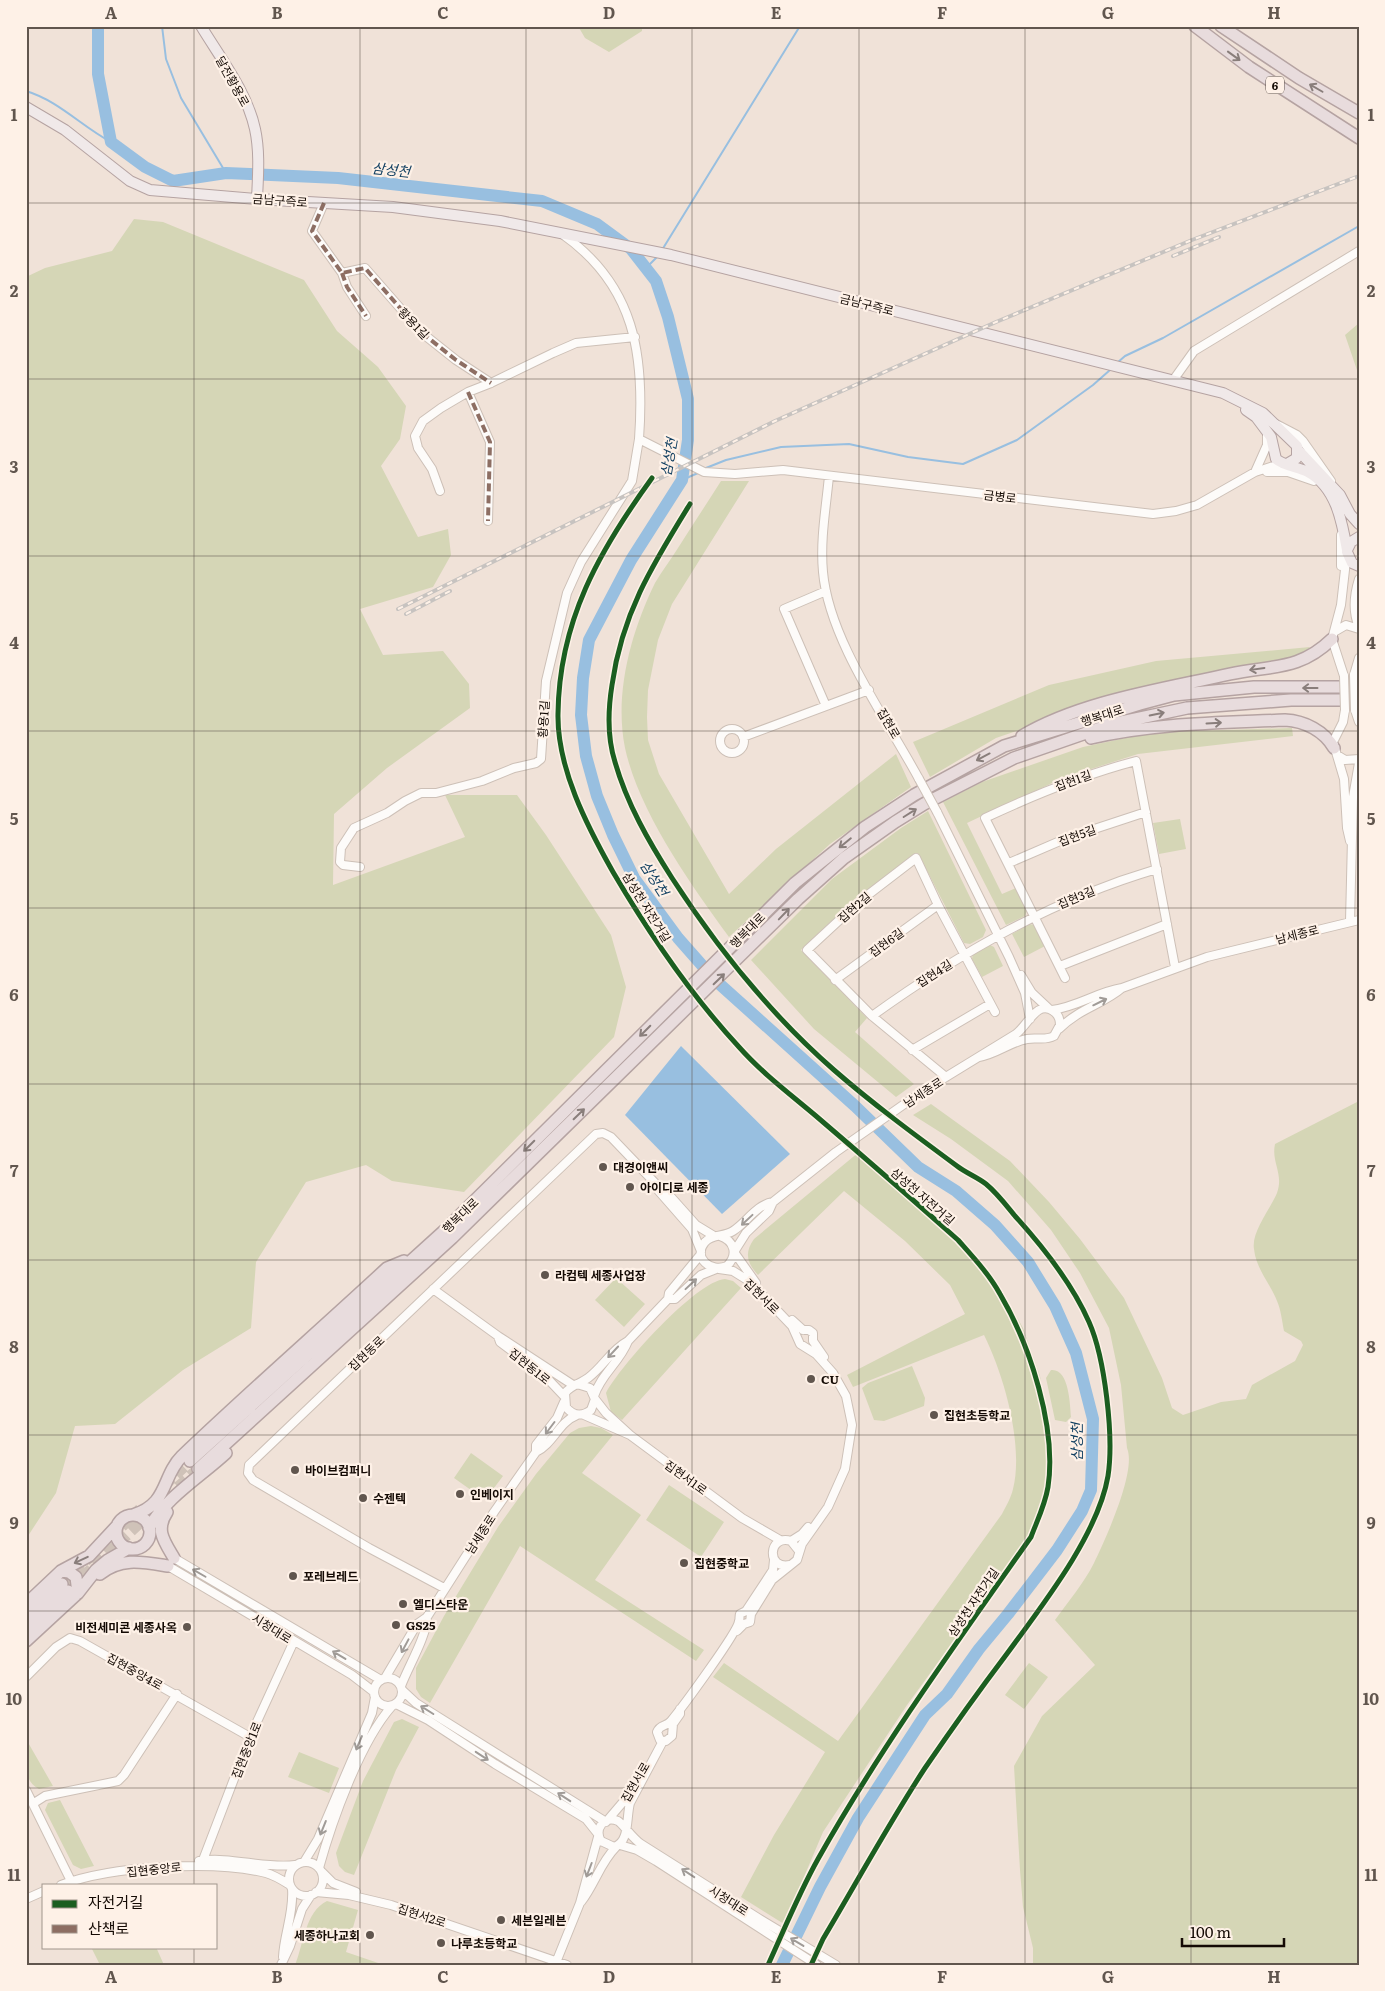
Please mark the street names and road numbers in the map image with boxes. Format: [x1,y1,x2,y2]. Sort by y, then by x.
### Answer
street label: 달전황용로 [212,52,254,110]
road number: 6 [1266,76,1284,94]
street label: 금남구즉로 [252,189,308,211]
street label: 금남구즉로 [838,289,896,319]
street label: 황용1길 [394,303,434,343]
street label: 금병로 [982,485,1018,507]
street label: 황용1길 [533,699,553,739]
street label: 행복대로 [1078,700,1126,730]
street label: 집현로 [873,704,905,742]
street label: 집현1길 [1052,765,1094,795]
street label: 집현5길 [1055,820,1099,850]
street label: 삼성천 자전거길 [618,868,676,946]
street label: 집현3길 [1054,881,1098,913]
street label: 집현2길 [833,887,875,927]
street label: 행복대로 [725,908,769,952]
street label: 남세종로 [1273,920,1321,948]
street label: 집현6길 [865,923,907,961]
street label: 집현4길 [912,955,956,991]
street label: 남세종로 [900,1072,946,1112]
street label: 삼성천 자전거길 [887,1163,959,1229]
street label: 행복대로 [438,1193,482,1237]
street label: 집현서로 [740,1274,784,1318]
street label: 집현동로 [344,1331,388,1375]
street label: 집현동1로 [505,1344,555,1388]
street label: 집현서1로 [661,1455,711,1499]
street label: 남세종로 [460,1511,500,1557]
street label: 삼성천 자전거길 [943,1564,1003,1640]
street label: 시청대로 [249,1609,295,1647]
street label: 집현중앙4로 [104,1648,166,1694]
street label: 집현중앙1로 [226,1719,266,1781]
street label: 집현서로 [616,1758,654,1806]
street label: 집현중앙로 [126,1857,182,1881]
street label: 시청대로 [706,1880,752,1920]
street label: 집현서2로 [395,1899,449,1931]

